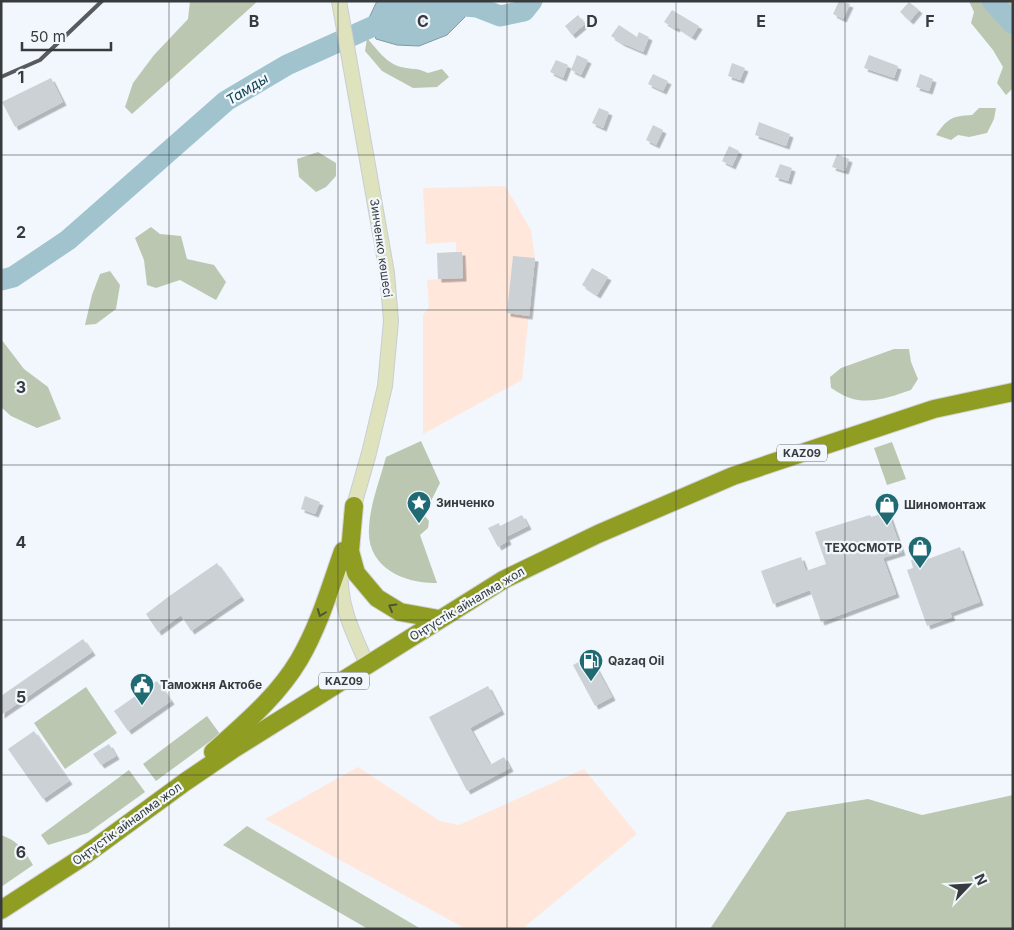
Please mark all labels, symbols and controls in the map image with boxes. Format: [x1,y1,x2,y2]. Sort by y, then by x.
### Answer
text: B [249,11,259,31]
text: C [417,11,429,31]
text: D [586,11,598,31]
text: E [756,11,766,31]
text: F [925,11,935,31]
scale bar [22,20,111,52]
text: 50 m [30,27,66,46]
text: 1 [18,67,24,87]
water label: Тамды [222,69,271,108]
street label: Зинченко көшесі [367,198,396,298]
text: 2 [16,222,26,242]
text: 3 [16,377,26,397]
road number: KAZ09 [777,444,827,462]
place icon: Зинченко [406,490,432,524]
shop icon: Шиномонтаж [874,492,900,526]
place label: Зинченко [436,495,495,510]
place label: Шиномонтаж [904,497,987,512]
text: 4 [16,532,27,552]
shop icon: ТЕХОСМОТР [907,535,933,569]
place label: ТЕХОСМОТР [825,540,902,555]
street label: Оңтүстік айналма жол [407,563,527,644]
one-way arrow [388,603,397,613]
one-way arrow [317,608,327,617]
fuel station icon: Qazaq Oil [578,648,604,682]
place label: Qazaq Oil [608,653,664,668]
public building icon: Таможня Актобе [129,672,155,706]
road number: KAZ09 [319,672,369,689]
place label: Таможня Актобе [160,677,262,692]
text: 5 [16,687,26,707]
street label: Оңтүстік айналма жол [69,779,184,868]
text: 6 [16,842,26,862]
north arrow [944,860,994,910]
text: N [971,871,991,888]

